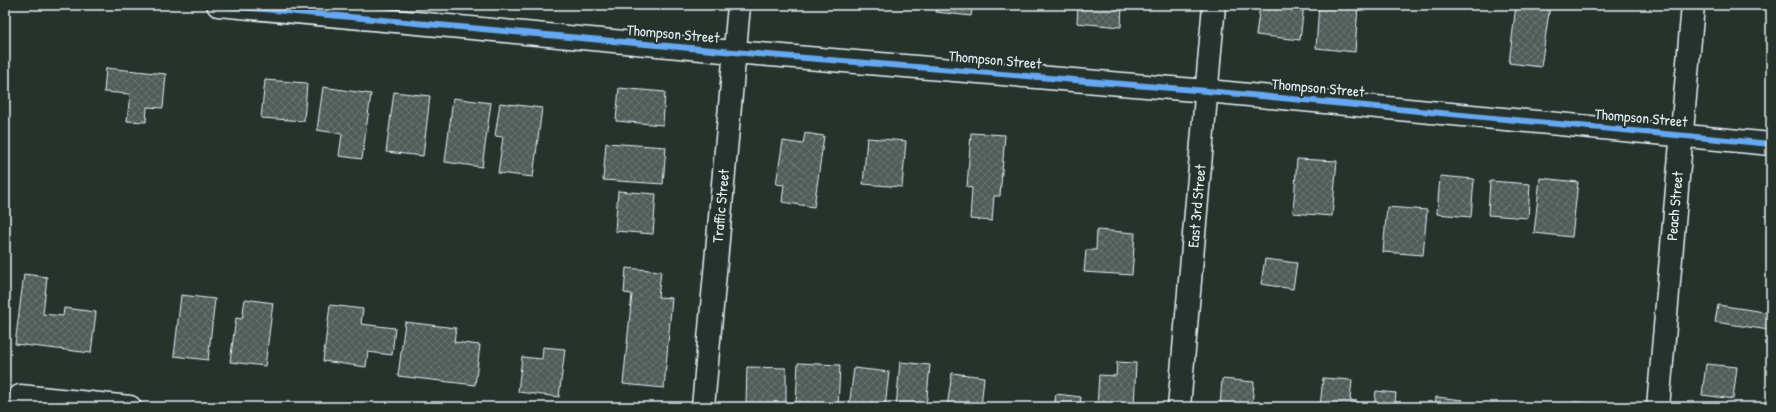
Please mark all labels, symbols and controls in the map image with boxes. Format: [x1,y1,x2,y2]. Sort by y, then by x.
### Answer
street label: Thompson Street [626,19,721,48]
street label: Thompson Street [948,45,1043,74]
street label: Thompson Street [1271,73,1366,102]
street label: Thompson Street [1594,103,1689,132]
street label: East 3rd Street [1182,163,1211,249]
street label: Traffic Street [707,167,734,244]
street label: Peach Street [1661,170,1688,242]

